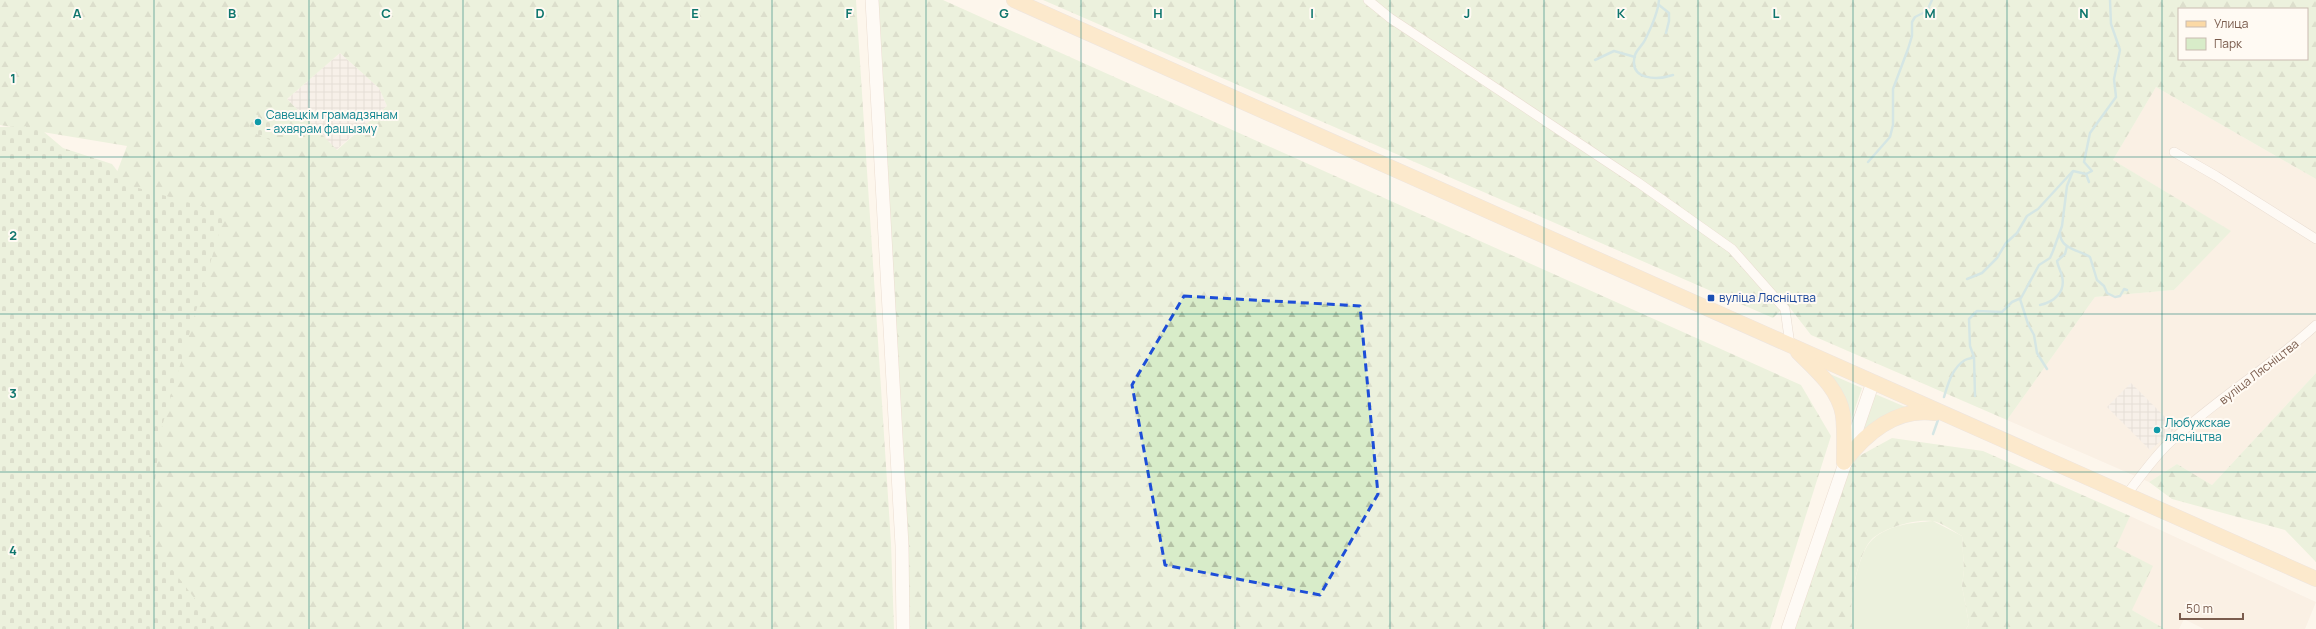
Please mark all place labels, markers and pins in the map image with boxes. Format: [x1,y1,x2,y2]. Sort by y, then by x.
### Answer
place label: Савецкім грамадзянам - ахвярам фашызму [266,106,398,137]
marker: Савецкім грамадзянам - ахвярам фашызму [253,117,263,127]
place label: вуліца Лясніцтва [1719,289,1816,306]
marker: вуліца Лясніцтва [1706,293,1716,303]
place label: Любужскае лясніцтва [2165,414,2230,445]
marker: Любужскае лясніцтва [2152,425,2162,435]

